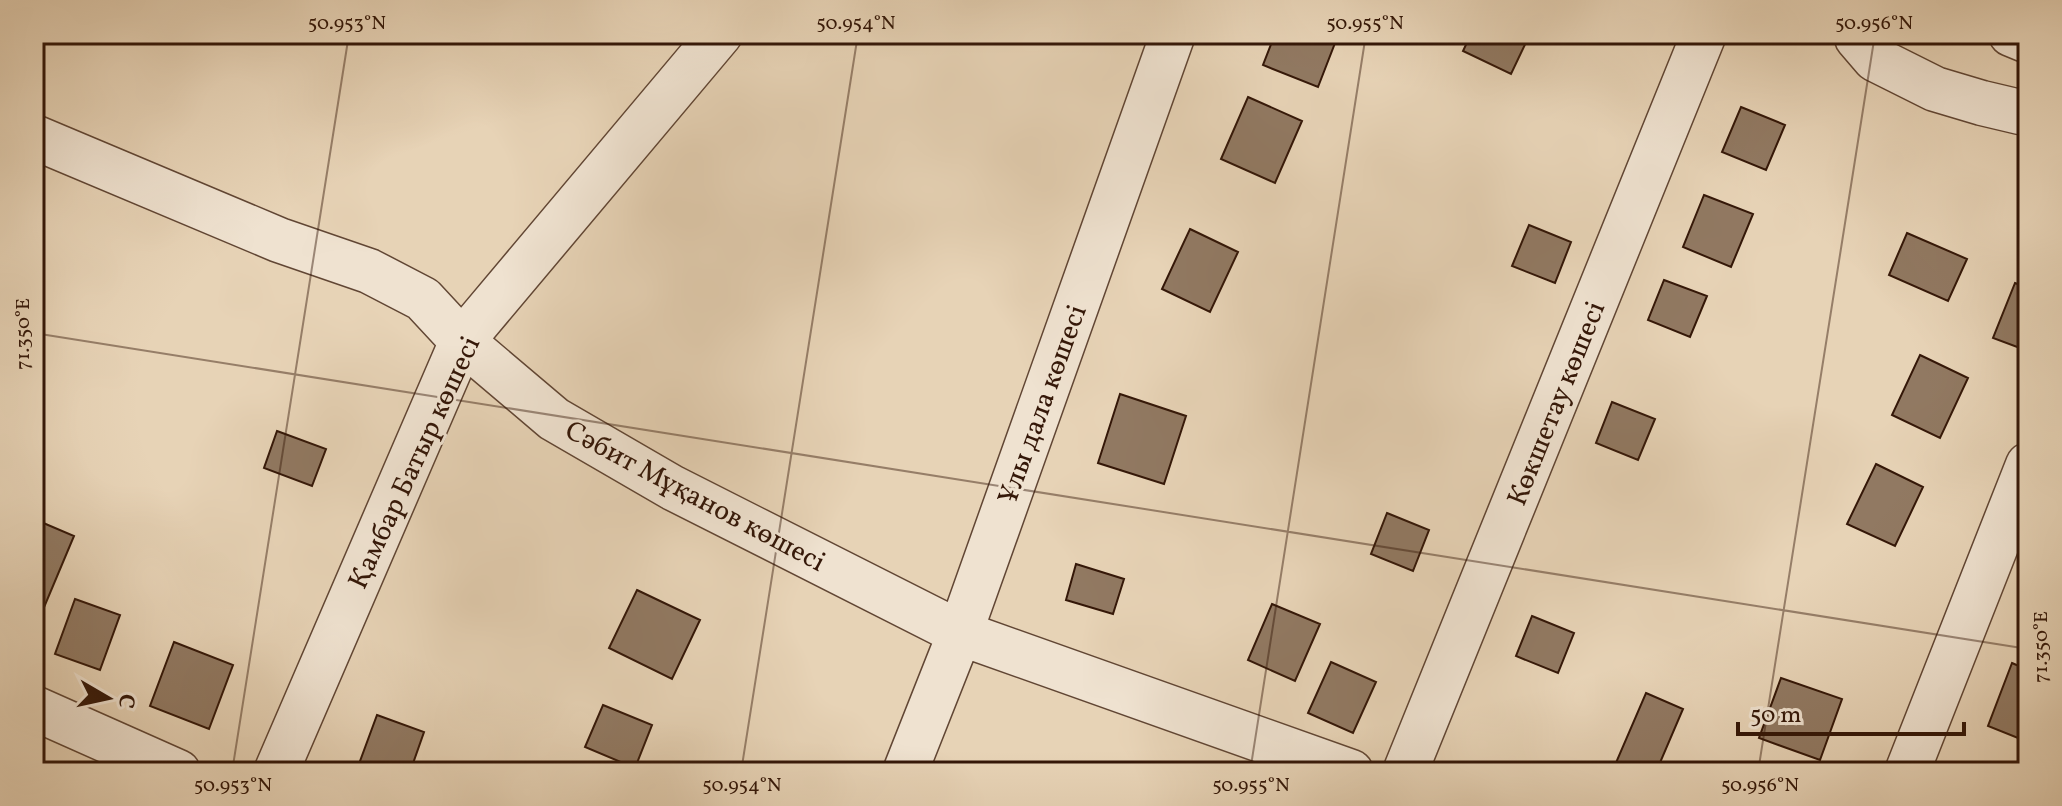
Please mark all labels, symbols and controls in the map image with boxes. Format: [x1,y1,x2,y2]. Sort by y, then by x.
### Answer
text: 50.953°N [308,10,386,38]
text: 50.954°N [816,10,896,38]
text: 50.955°N [1326,10,1404,38]
text: 50.956°N [1835,10,1913,38]
street label: Көкшетау көшесі [1499,296,1616,512]
text: 71.350°E [10,298,38,370]
street label: Ұлы дала көшесі [989,300,1098,510]
street label: Қамбар Батыр көшесі [339,330,491,596]
street label: Сәбит Мұқанов көшесі [558,412,832,582]
text: 71.350°E [2028,611,2056,683]
north arrow [68,658,148,738]
scale bar [1738,686,1964,736]
text: С [109,691,142,710]
text: 50 m [1750,699,1802,733]
text: 50.953°N [194,772,272,800]
text: 50.954°N [702,772,782,800]
text: 50.955°N [1212,772,1290,800]
text: 50.956°N [1721,772,1799,800]

